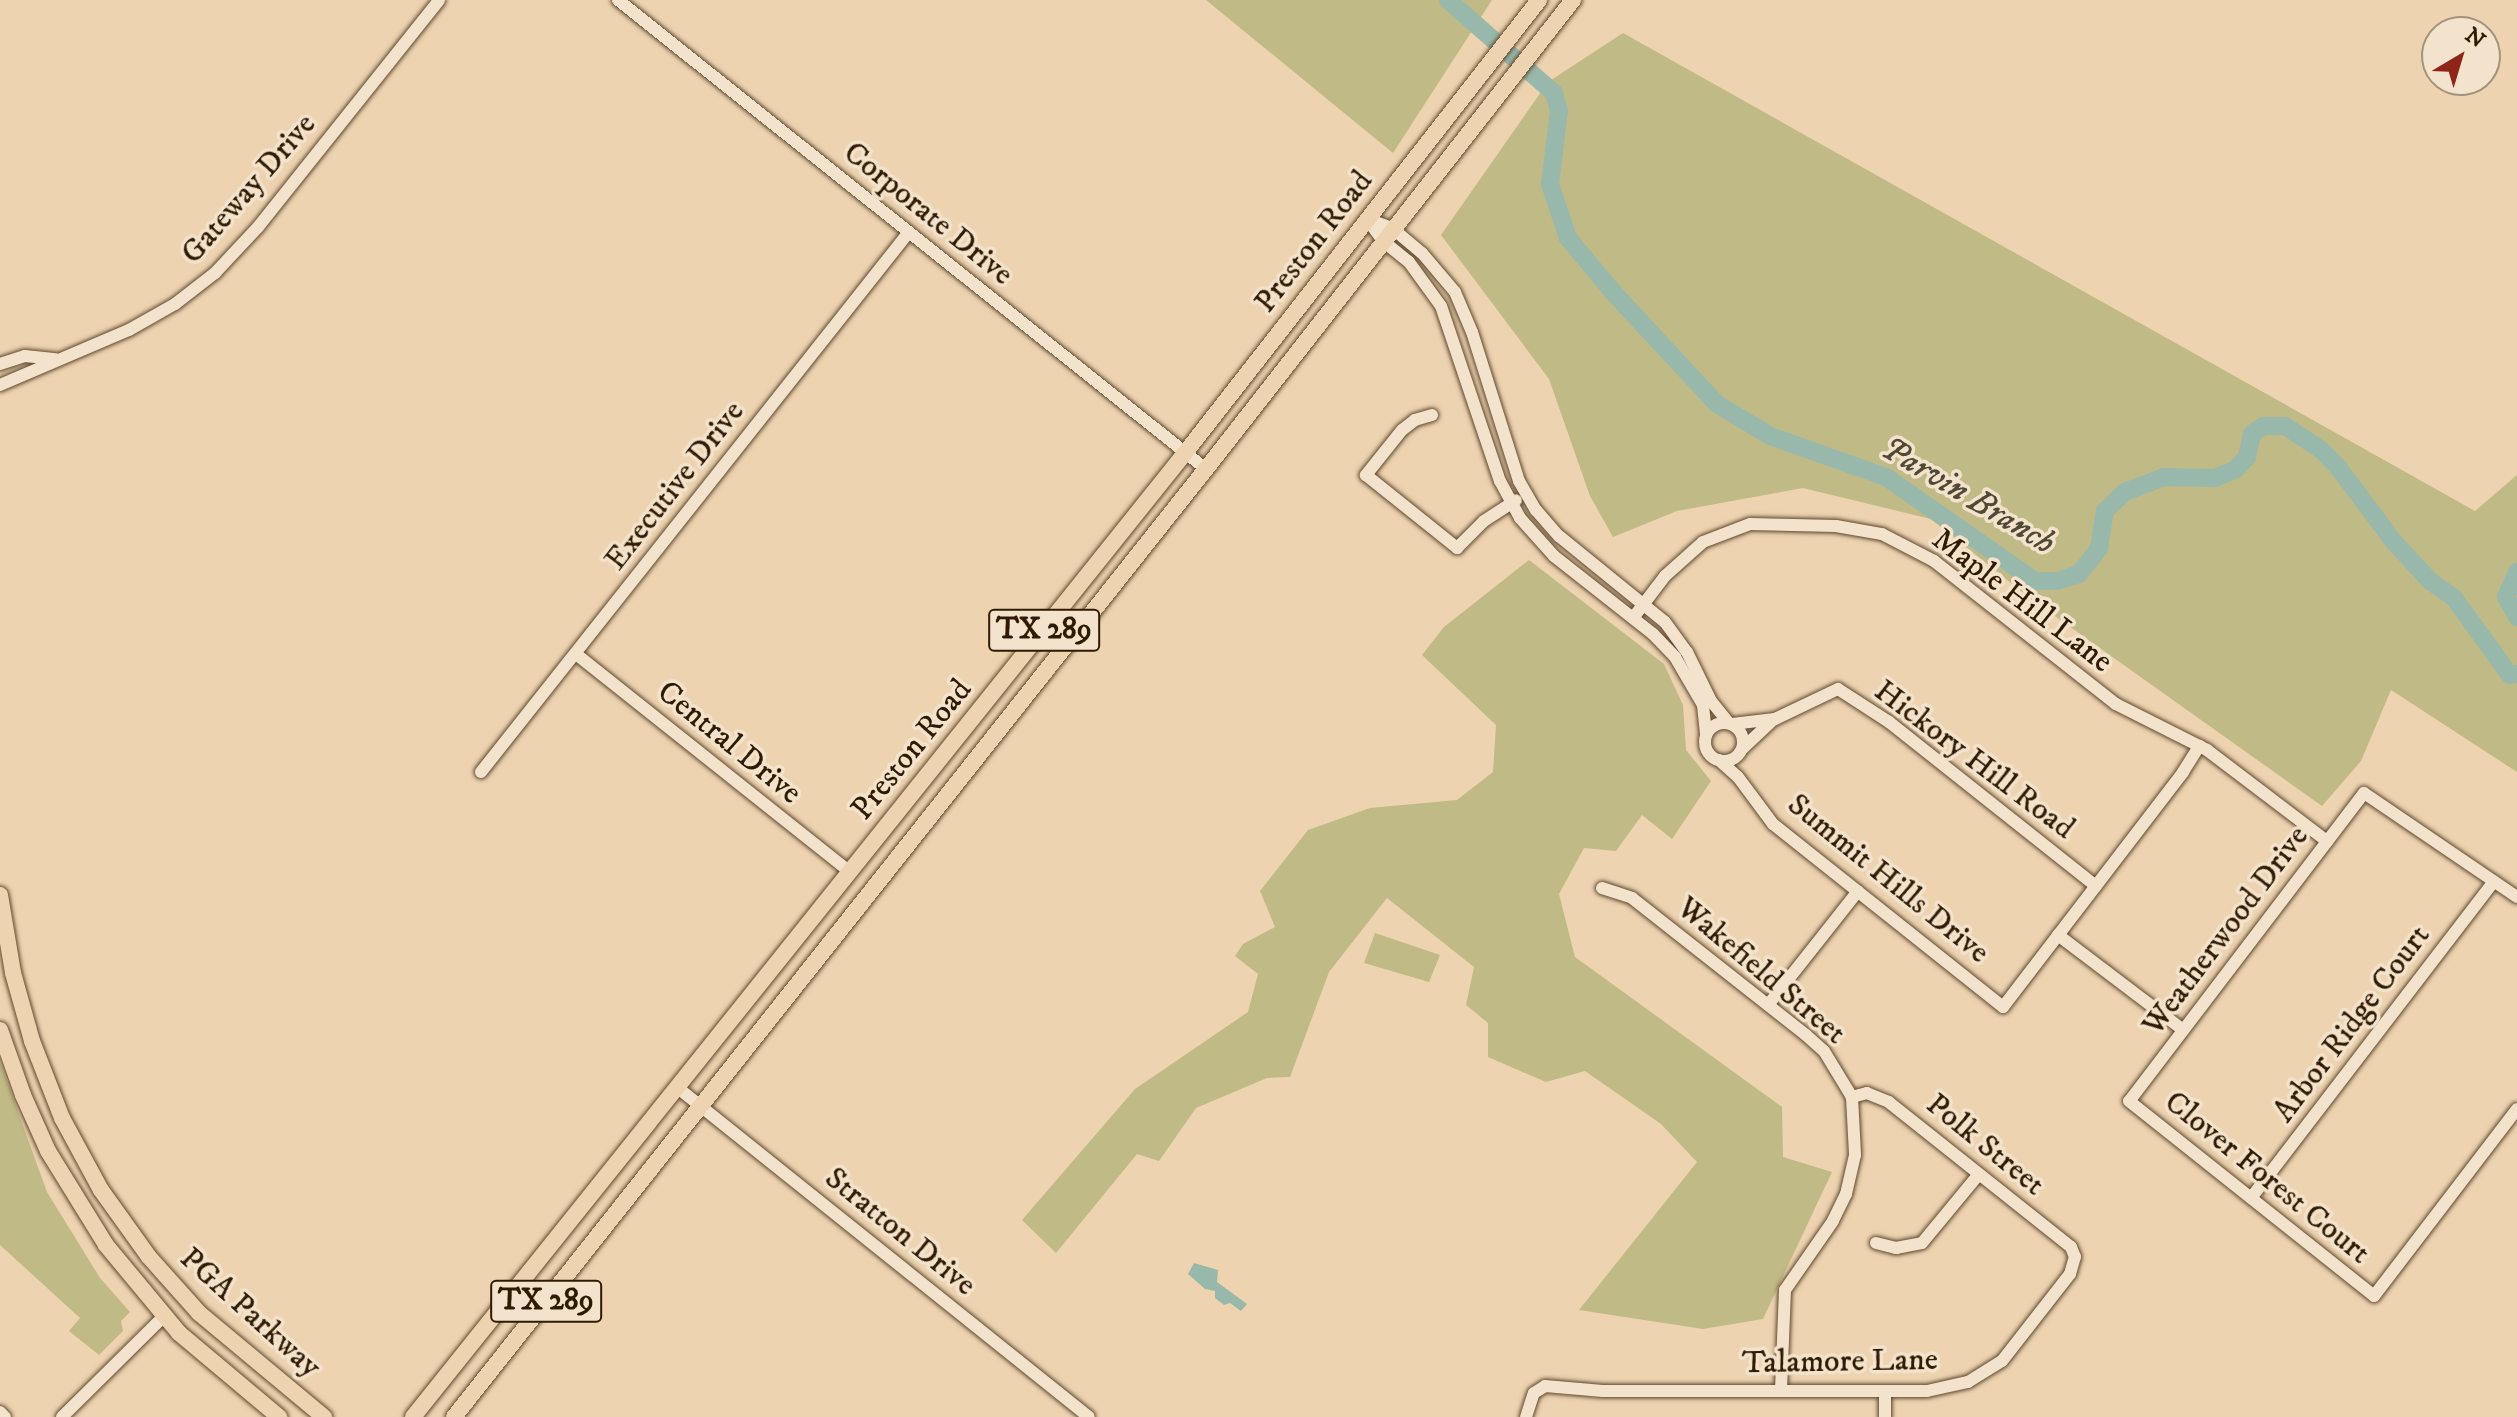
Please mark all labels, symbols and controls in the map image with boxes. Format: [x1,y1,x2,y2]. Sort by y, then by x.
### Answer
north arrow [2421,16,2501,96]
text: N [2459,22,2490,54]
street label: Gateway Drive [173,106,325,272]
street label: Corporate Drive [835,134,1021,294]
street label: Preston Road [1247,163,1381,321]
street label: Executive Drive [597,394,753,578]
water label: Parvin Branch [1874,428,2062,564]
street label: Maple Hill Lane [1924,521,2120,681]
road number: TX 289 [988,604,1100,656]
street label: Preston Road [844,672,980,828]
street label: Hickory Hill Road [1866,672,2082,848]
street label: Central Drive [649,673,809,813]
street label: Summit Hills Drive [1779,786,1997,972]
street label: Weatherwood Drive [2135,819,2317,1043]
street label: Wakefield Street [1669,889,1853,1053]
street label: Arbor Ridge Court [2265,918,2439,1130]
street label: Clover Forest Court [2156,1083,2378,1273]
street label: Polk Street [1918,1086,2052,1204]
street label: Stratton Drive [817,1159,983,1305]
street label: PGA Parkway [171,1240,329,1386]
road number: TX 289 [490,1275,602,1327]
street label: Talamore Lane [1742,1341,1938,1383]

